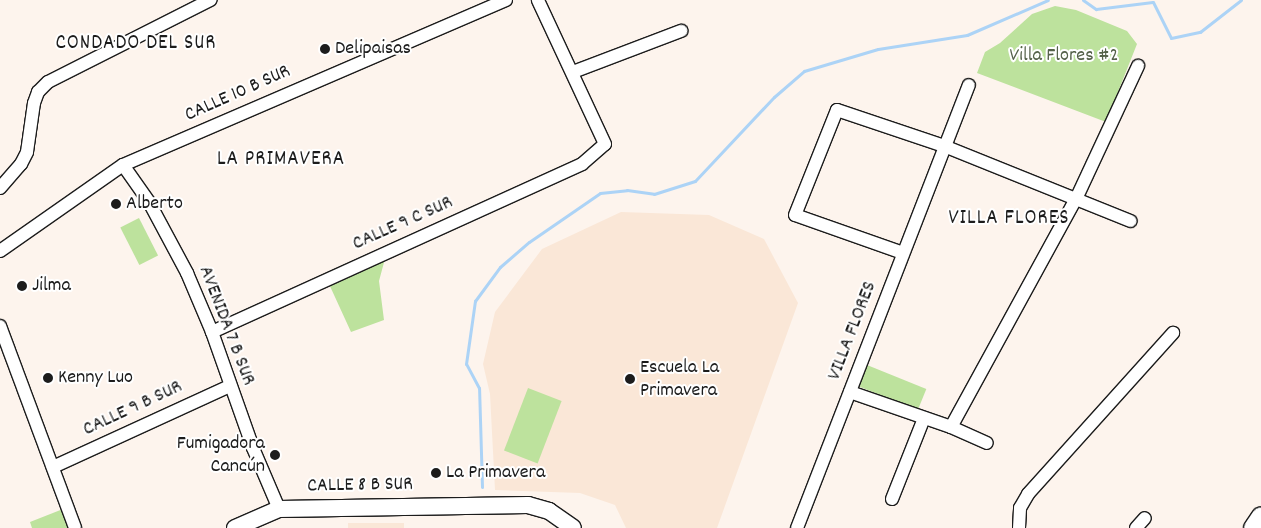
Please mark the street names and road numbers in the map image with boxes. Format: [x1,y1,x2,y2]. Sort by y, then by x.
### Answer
street label: CALLE 10 B SUR [182,60,294,128]
street label: CALLE 9 C SUR [349,191,457,257]
street label: AVENIDA 7 B SUR [192,263,260,389]
street label: VILLA FLORES [823,278,883,384]
street label: CALLE 9 B SUR [80,376,186,442]
street label: CALLE 8 B SUR [307,473,413,499]

